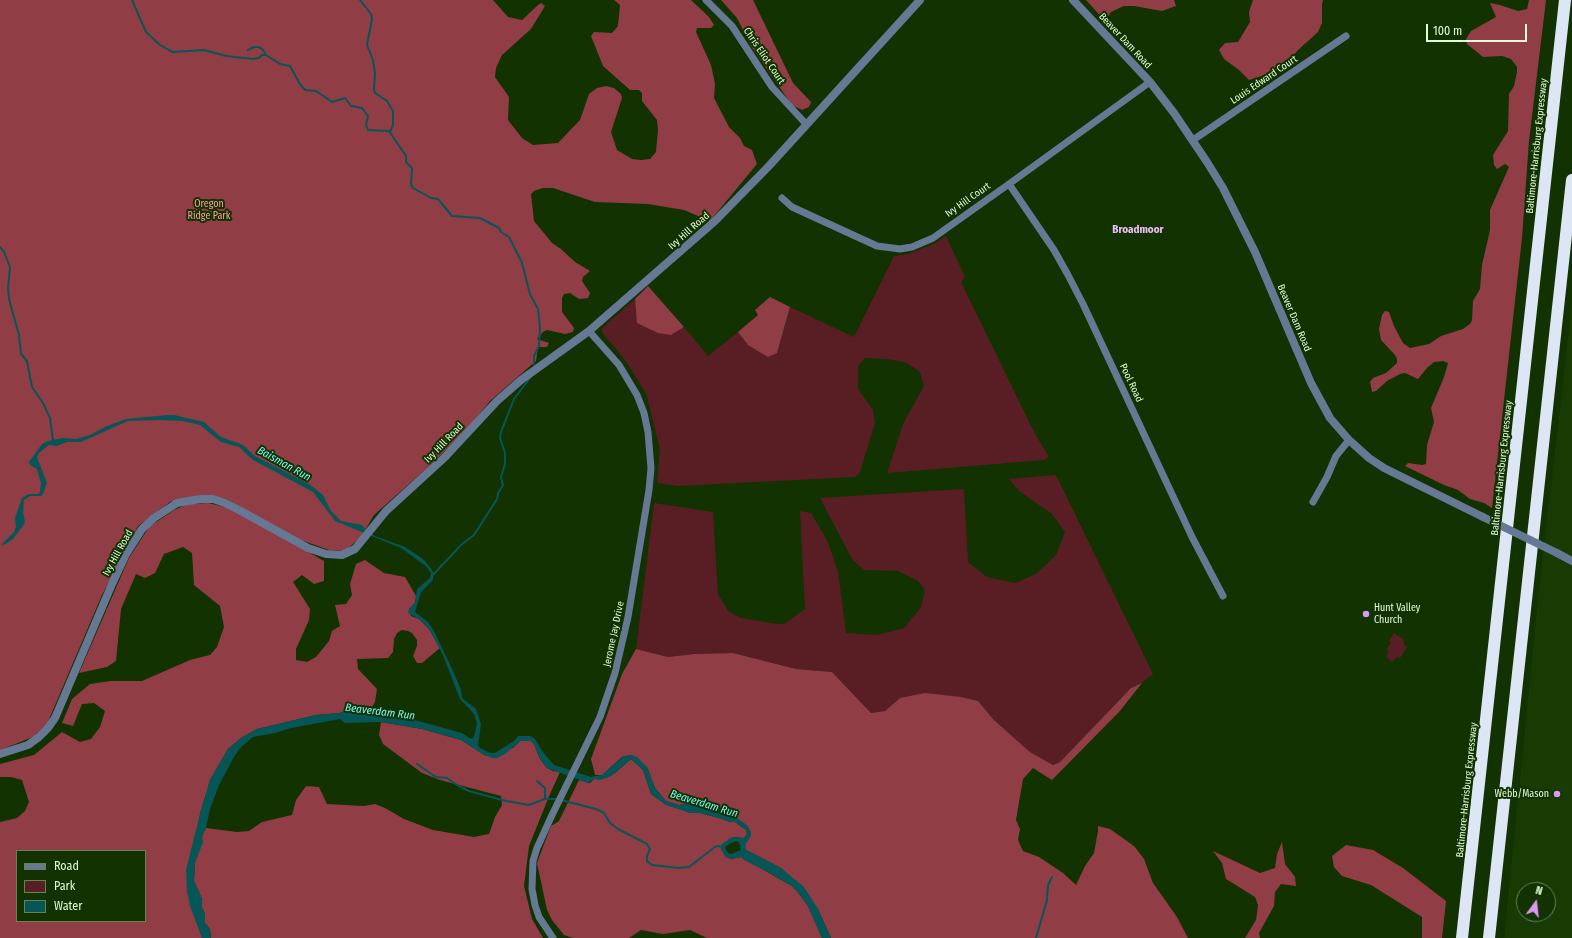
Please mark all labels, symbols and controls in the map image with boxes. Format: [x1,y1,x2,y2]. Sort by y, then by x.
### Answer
street label: Beaver Dam Road [1096,11,1154,71]
scale bar [1428,16,1529,42]
text: 100 m [1433,24,1462,38]
street label: Chris Eliot Court [741,25,787,87]
street label: Louis Edward Court [1228,53,1300,107]
street label: Baltimore-Harrisburg Expressway [1524,78,1550,214]
street label: Ivy Hill Court [943,180,993,220]
park label: Oregon Ridge Park [188,198,230,222]
street label: Ivy Hill Road [666,210,712,252]
district label: Broadmoor [1112,223,1164,237]
street label: Beaver Dam Road [1274,283,1314,353]
street label: Pool Road [1117,362,1145,404]
street label: Baltimore-Harrisburg Expressway [1489,400,1515,536]
street label: Ivy Hill Road [422,421,466,465]
water label: Baisman Run [255,444,313,484]
street label: Ivy Hill Road [100,528,136,578]
street label: Jerome Jay Drive [601,600,627,668]
place label: Hunt Valley Church [1374,602,1420,626]
marker: Hunt Valley Church [1361,609,1371,619]
water label: Beaverdam Run [344,701,416,723]
street label: Baltimore-Harrisburg Expressway [1454,722,1480,858]
water label: Beaverdam Run [668,787,740,821]
place label: Webb/Mason [1495,788,1549,800]
marker: Webb/Mason [1552,789,1562,799]
legend [16,850,146,922]
text: Road [54,859,79,873]
text: Park [54,879,75,893]
north arrow [1516,882,1556,922]
text: N [1534,884,1544,898]
text: Water [54,899,82,913]

